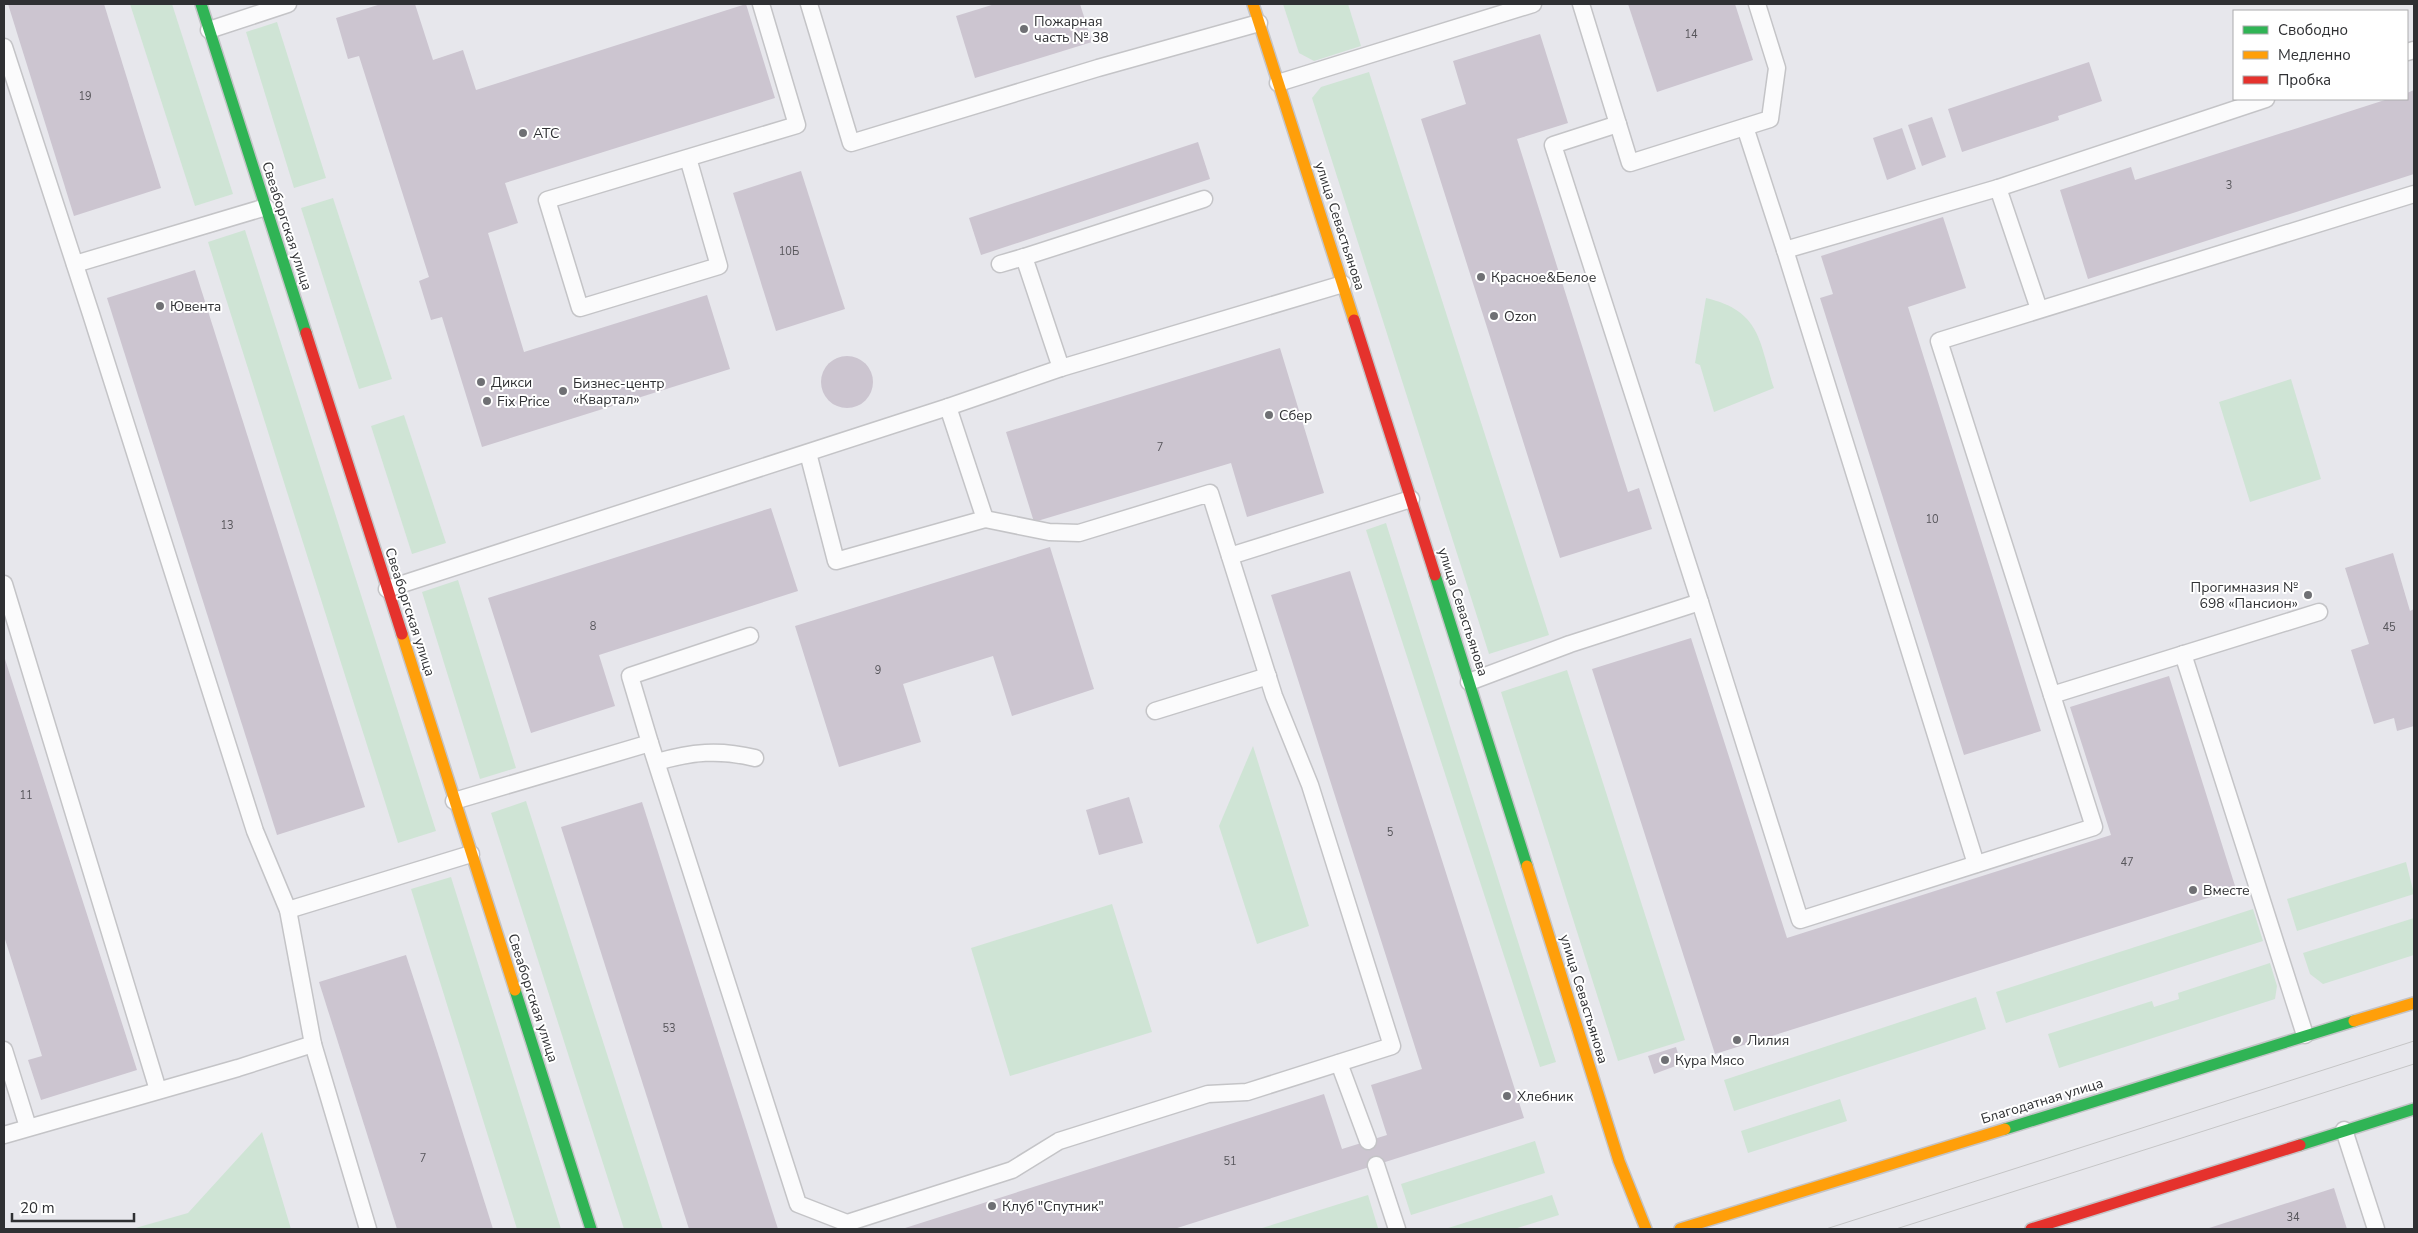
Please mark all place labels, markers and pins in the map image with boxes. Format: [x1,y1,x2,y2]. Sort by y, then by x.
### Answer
place label: Пожарная часть № 38 [1034,12,1109,47]
marker: Пожарная часть № 38 [1018,23,1030,35]
place label: АТС [533,124,559,143]
marker: АТС [517,127,529,139]
place label: Красное&Белое [1491,268,1596,287]
marker: Красное&Белое [1475,271,1487,283]
place label: Ювента [170,297,221,316]
marker: Ювента [154,300,166,312]
place label: Ozon [1504,307,1537,326]
marker: Ozon [1488,310,1500,322]
place label: Дикси [491,373,532,392]
place label: Бизнес-центр «Квартал» [573,374,664,409]
marker: Дикси [475,376,487,388]
marker: Бизнес-центр «Квартал» [557,385,569,397]
place label: Fix Price [497,392,550,411]
marker: Fix Price [481,395,493,407]
place label: Сбер [1279,406,1312,425]
marker: Сбер [1263,409,1275,421]
place label: Прогимназия № 698 «Пансион» [2191,578,2298,613]
marker: Прогимназия № 698 «Пансион» [2302,589,2314,601]
place label: Вместе [2203,881,2250,900]
marker: Вместе [2187,884,2199,896]
place label: Лилия [1747,1031,1789,1050]
marker: Лилия [1731,1034,1743,1046]
place label: Кура Мясо [1675,1051,1745,1070]
marker: Кура Мясо [1659,1054,1671,1066]
place label: Хлебник [1517,1087,1574,1106]
marker: Хлебник [1501,1090,1513,1102]
place label: Клуб "Спутник" [1002,1197,1104,1216]
marker: Клуб "Спутник" [986,1200,998,1212]

